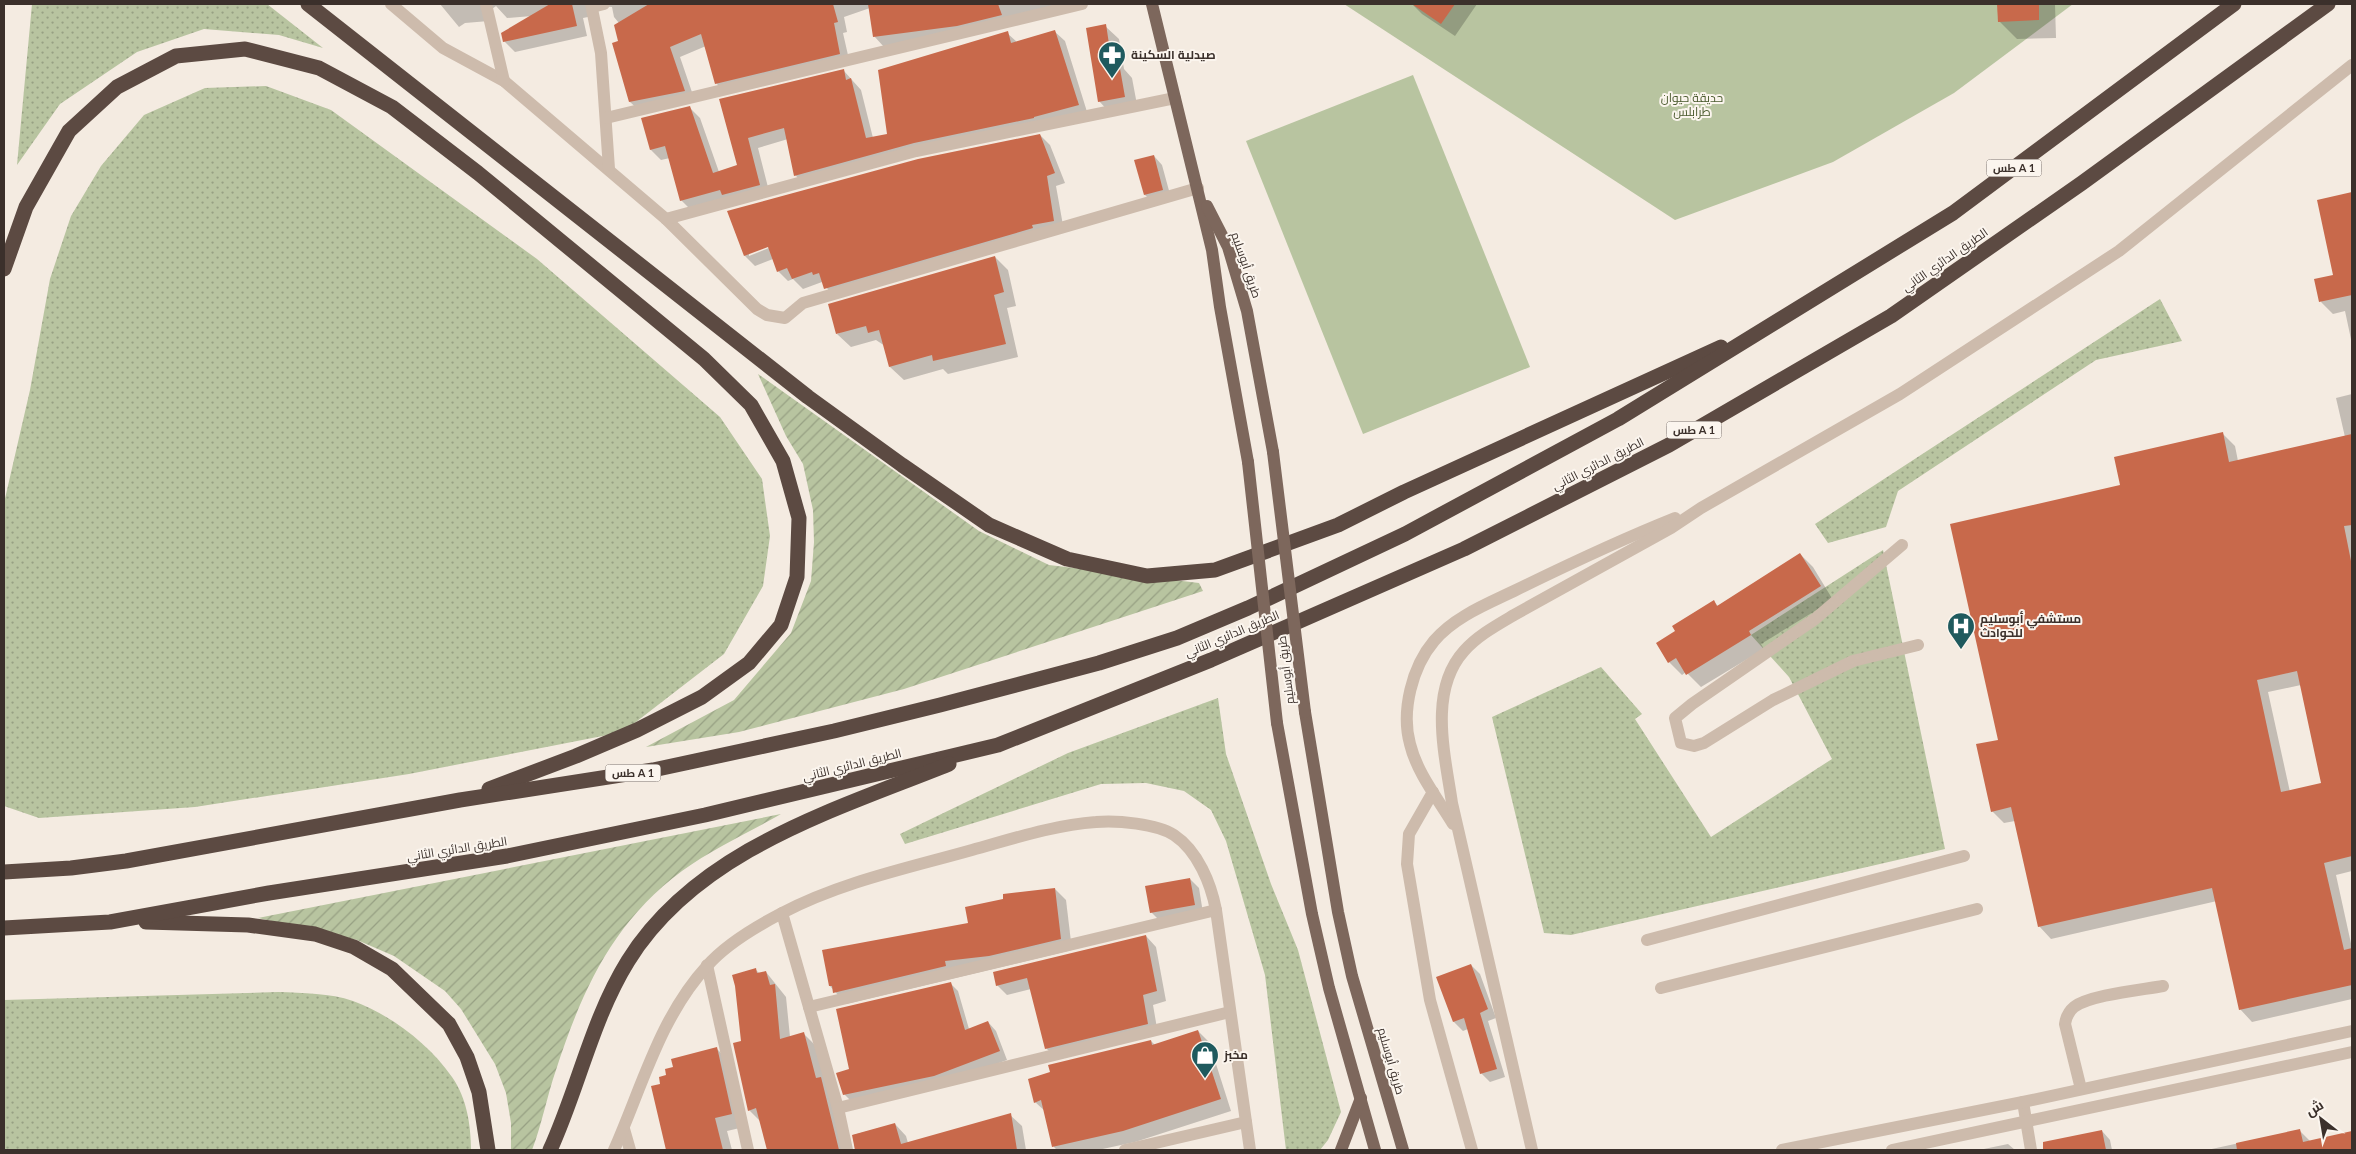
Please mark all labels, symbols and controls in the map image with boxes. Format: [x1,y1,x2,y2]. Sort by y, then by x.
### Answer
pharmacy icon: صيدلية السكينة [1097,40,1127,79]
place label: صيدلية السكينة [1131,47,1216,62]
park label: حديقة حيوان طرابلس [1661,90,1723,119]
road number: طس A 1 [1986,160,2042,177]
street label: الطريق الدائري الثاني [1899,224,1992,297]
street label: طريق أبوسليم [1227,230,1265,300]
road number: طس A 1 [1666,422,1722,438]
street label: الطريق الدائري الثاني [1549,434,1648,496]
street label: الطريق الدائري الثاني [1182,607,1283,663]
hospital icon: مستشفي أبوسليم للحوادث [1946,611,1976,650]
place label: مستشفي أبوسليم للحوادث [1980,611,2081,641]
street label: طريق أبوسليم [1274,635,1298,705]
street label: الطريق الدائري الثاني [801,745,904,787]
road number: طس A 1 [606,764,660,781]
street label: الطريق الدائري الثاني [406,833,509,867]
street label: طريق أبوسليم [1374,1026,1408,1096]
shop icon: مخبز [1190,1040,1220,1079]
place label: مخبز [1223,1047,1248,1063]
north arrow [2296,1094,2346,1144]
text: ش [2302,1095,2327,1120]

